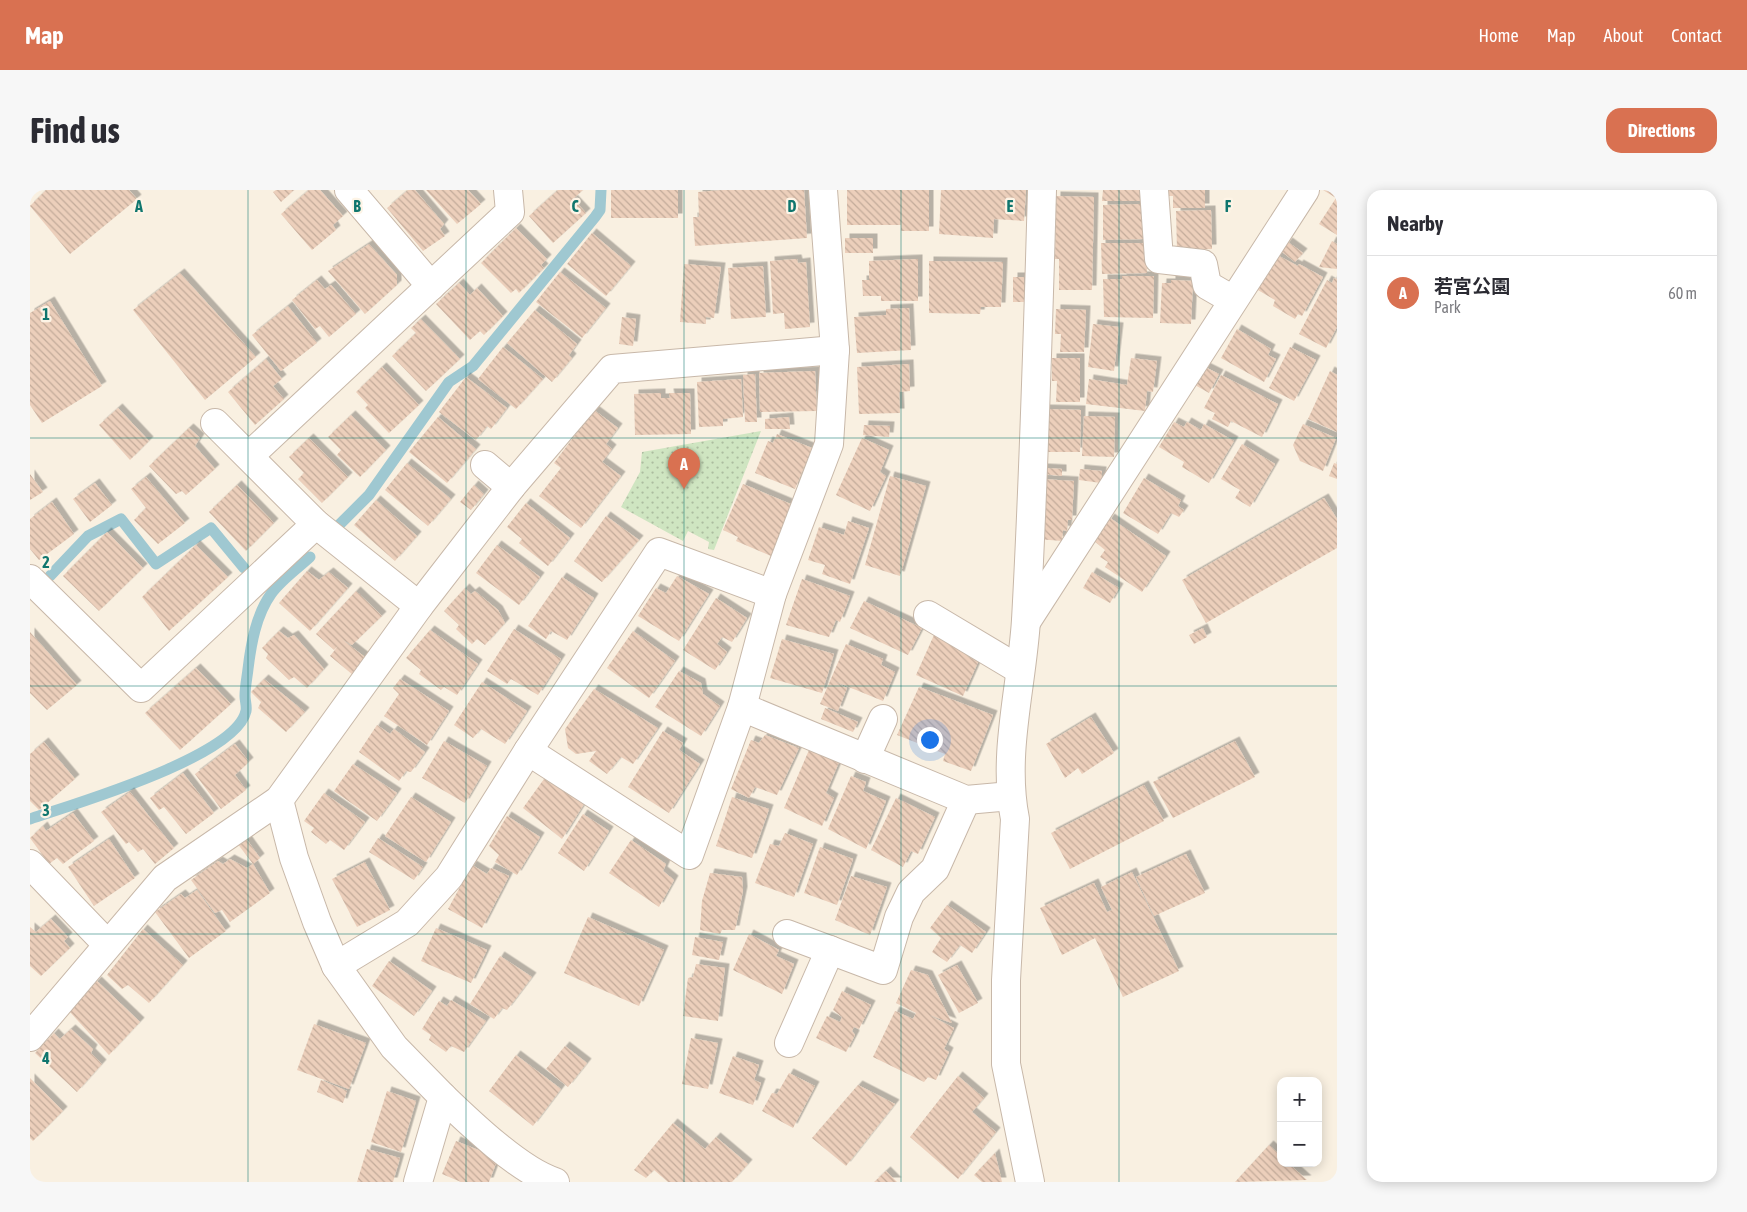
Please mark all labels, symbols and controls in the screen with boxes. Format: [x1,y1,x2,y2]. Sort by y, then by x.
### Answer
text: Map [25,22,64,49]
text: Home [1479,25,1519,46]
text: Map [1547,25,1576,46]
text: About [1604,25,1643,46]
text: Contact [1671,25,1722,46]
button: Directions [1606,108,1717,153]
text: Find us [30,110,120,150]
text: A [134,197,143,215]
text: B [353,197,361,215]
text: C [571,197,579,215]
text: D [788,197,797,215]
text: E [1007,197,1014,215]
text: F [1225,197,1232,215]
text: Nearby [1387,211,1443,235]
text: 若宮公園 [1434,275,1510,297]
text: A [1399,284,1407,302]
text: 60 m [1668,284,1697,302]
text: Park [1434,298,1461,316]
text: 1 [42,305,50,323]
pin: A [668,448,700,489]
text: 2 [42,553,50,571]
your location [917,727,943,753]
text: 3 [42,801,50,819]
text: 4 [41,1049,50,1067]
map controls [1277,1077,1322,1167]
button: + [1277,1077,1322,1122]
button: − [1277,1122,1322,1167]

